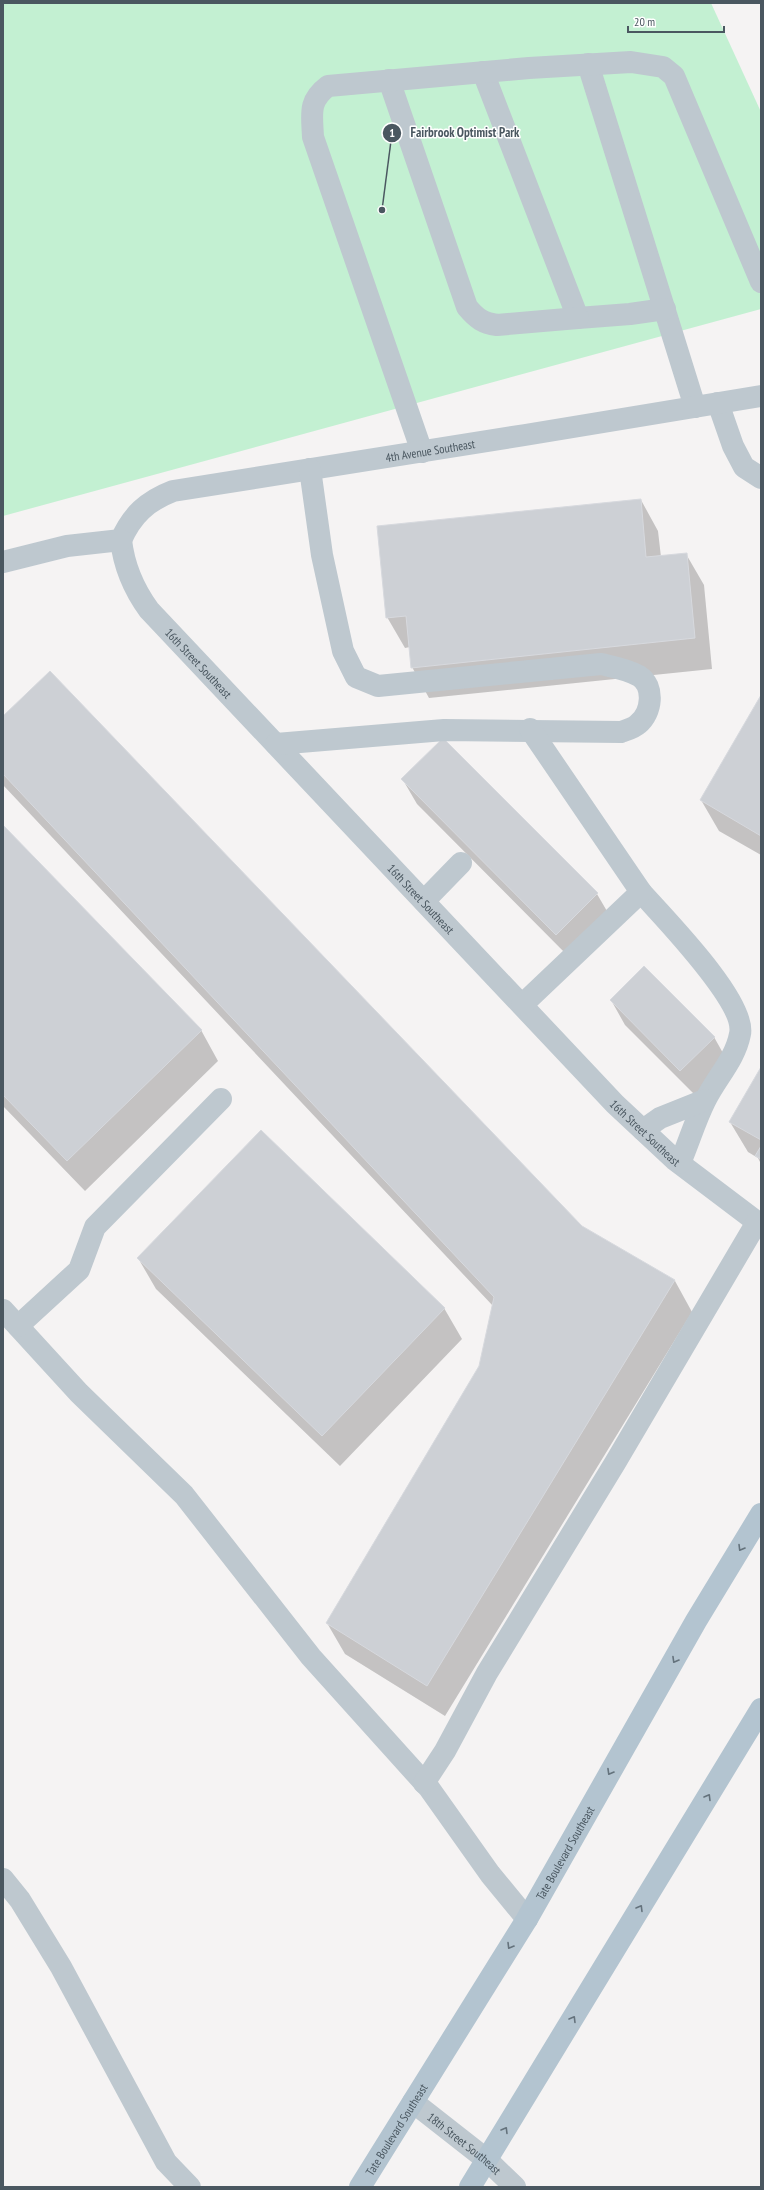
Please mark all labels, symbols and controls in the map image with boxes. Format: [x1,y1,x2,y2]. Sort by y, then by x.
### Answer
scale bar [628,8,724,34]
text: 20 m [634,14,655,29]
callout: Fairbrook Optimist Park [382,120,527,145]
text: Fairbrook Optimist Park [411,124,520,141]
text: 1 [389,125,395,140]
street label: 4th Avenue Southeast [384,435,477,465]
street label: 16th Street Southeast [162,625,236,702]
street label: 16th Street Southeast [385,860,458,937]
street label: 16th Street Southeast [607,1096,684,1169]
one-way arrow [738,1544,745,1551]
one-way arrow [672,1655,679,1663]
one-way arrow [608,1768,615,1776]
one-way arrow [703,1794,710,1801]
street label: Tate Boulevard Southeast [532,1803,597,1902]
one-way arrow [635,1905,643,1912]
one-way arrow [508,1942,515,1949]
one-way arrow [568,2016,575,2023]
street label: Tate Boulevard Southeast [362,2080,431,2178]
street label: 18th Street Southeast [425,2109,505,2178]
one-way arrow [500,2127,508,2134]

